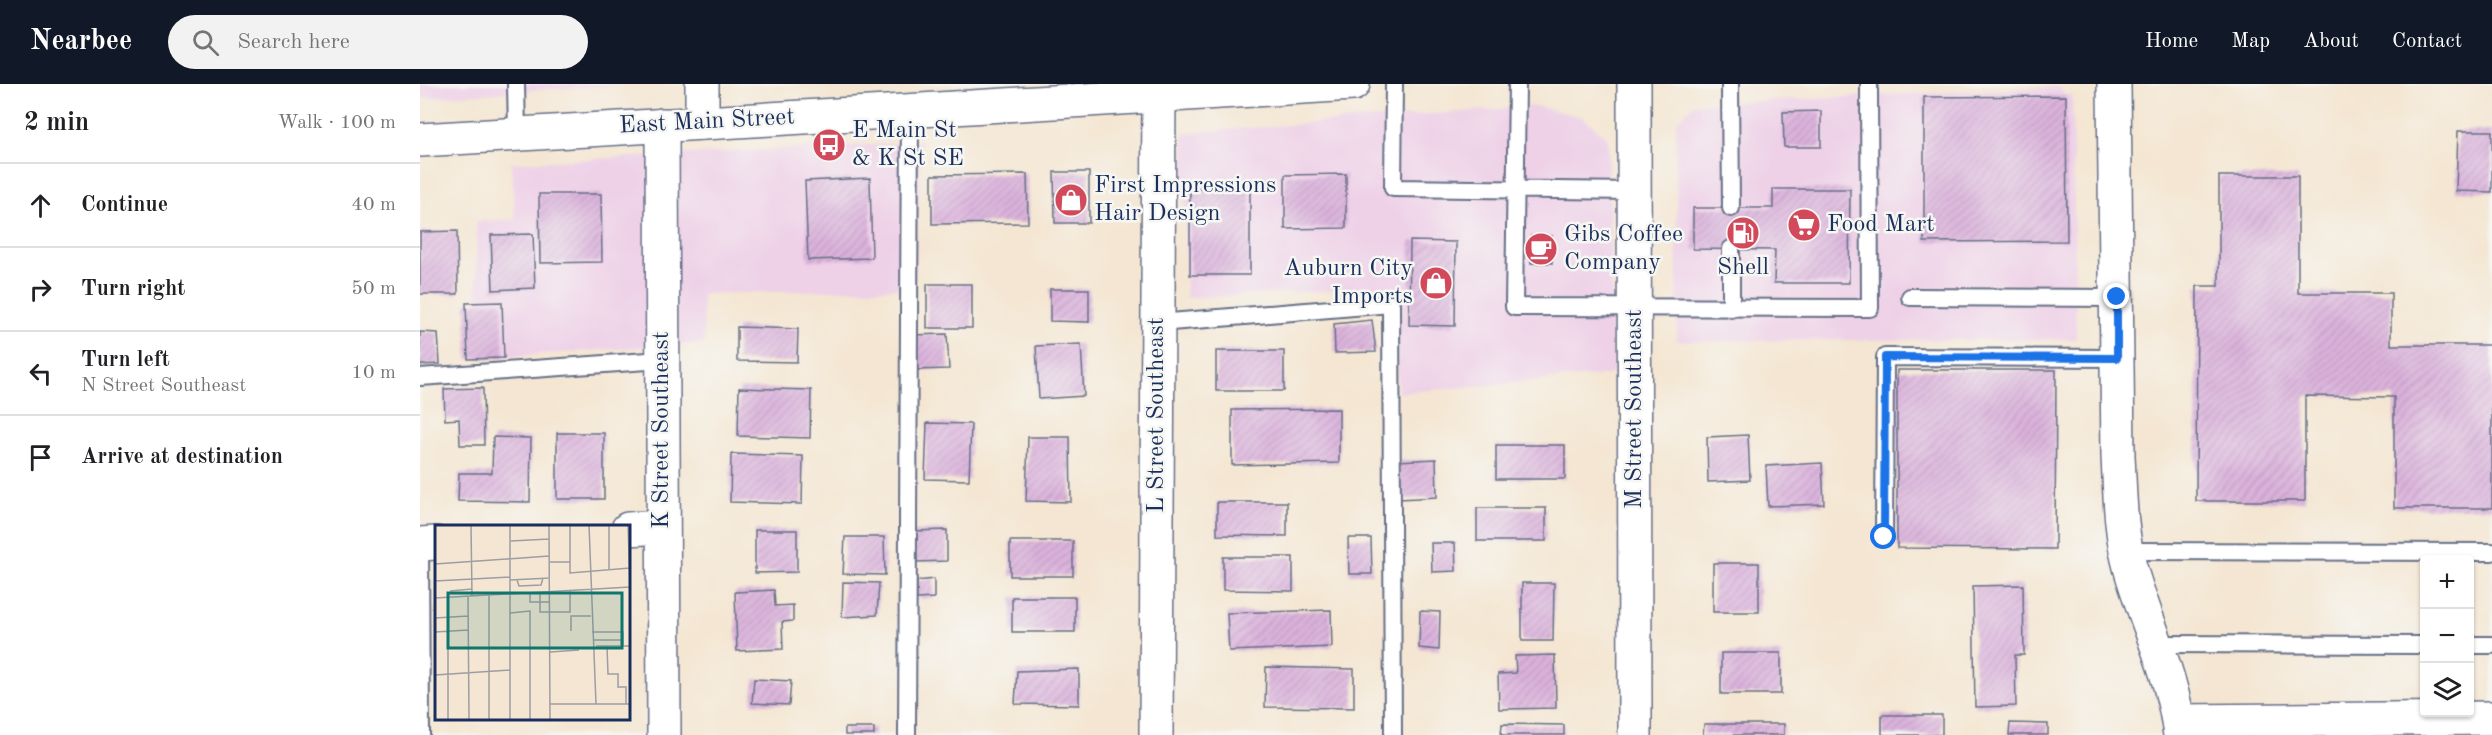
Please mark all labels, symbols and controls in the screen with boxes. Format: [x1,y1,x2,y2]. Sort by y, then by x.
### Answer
search box [168,15,588,69]
icon: search [189,26,222,59]
text: Nearbee [30,28,132,56]
text: Search here [237,31,350,53]
text: Home [2145,31,2198,52]
text: Map [2231,31,2270,52]
text: About [2303,31,2359,52]
text: Contact [2392,31,2462,52]
street label: East Main Street [619,105,795,139]
text: 2 min [24,110,89,136]
text: Walk · 100 m [277,113,396,133]
place label: E Main St & K St SE [852,119,964,171]
bus stop icon: E Main St & K St SE [811,127,847,163]
place label: First Impressions Hair Design [1094,174,1277,226]
shop icon: First Impressions Hair Design [1053,182,1089,218]
icon: ahead [24,189,57,222]
text: Continue [81,194,168,216]
text: 40 m [351,195,396,215]
supermarket icon: Food Mart [1786,207,1822,243]
place label: Food Mart [1827,213,1935,237]
fuel station icon: Shell [1725,215,1761,251]
place label: Gibs Coffee Company [1564,223,1683,275]
cafe icon: Gibs Coffee Company [1523,231,1559,267]
place label: Shell [1717,256,1769,280]
place label: Auburn City Imports [1284,257,1413,309]
shop icon: Auburn City Imports [1418,265,1454,301]
icon: right [24,273,57,306]
text: Turn right [81,278,185,300]
text: 50 m [351,279,396,299]
route end [2103,283,2129,309]
street label: M Street Southeast [1623,309,1647,509]
street label: L Street Southeast [1145,317,1169,513]
street label: K Street Southeast [650,331,674,529]
text: Turn left [81,349,170,371]
icon: left [24,357,57,390]
text: 10 m [351,363,396,383]
text: N Street Southeast [81,376,246,396]
icon: arrive [24,441,57,474]
text: Arrive at destination [81,446,283,468]
route start [1870,523,1896,549]
inset map [435,525,630,720]
map controls [2420,555,2474,717]
button: + [2420,555,2474,609]
button: − [2420,609,2474,663]
button: layers [2420,663,2474,717]

